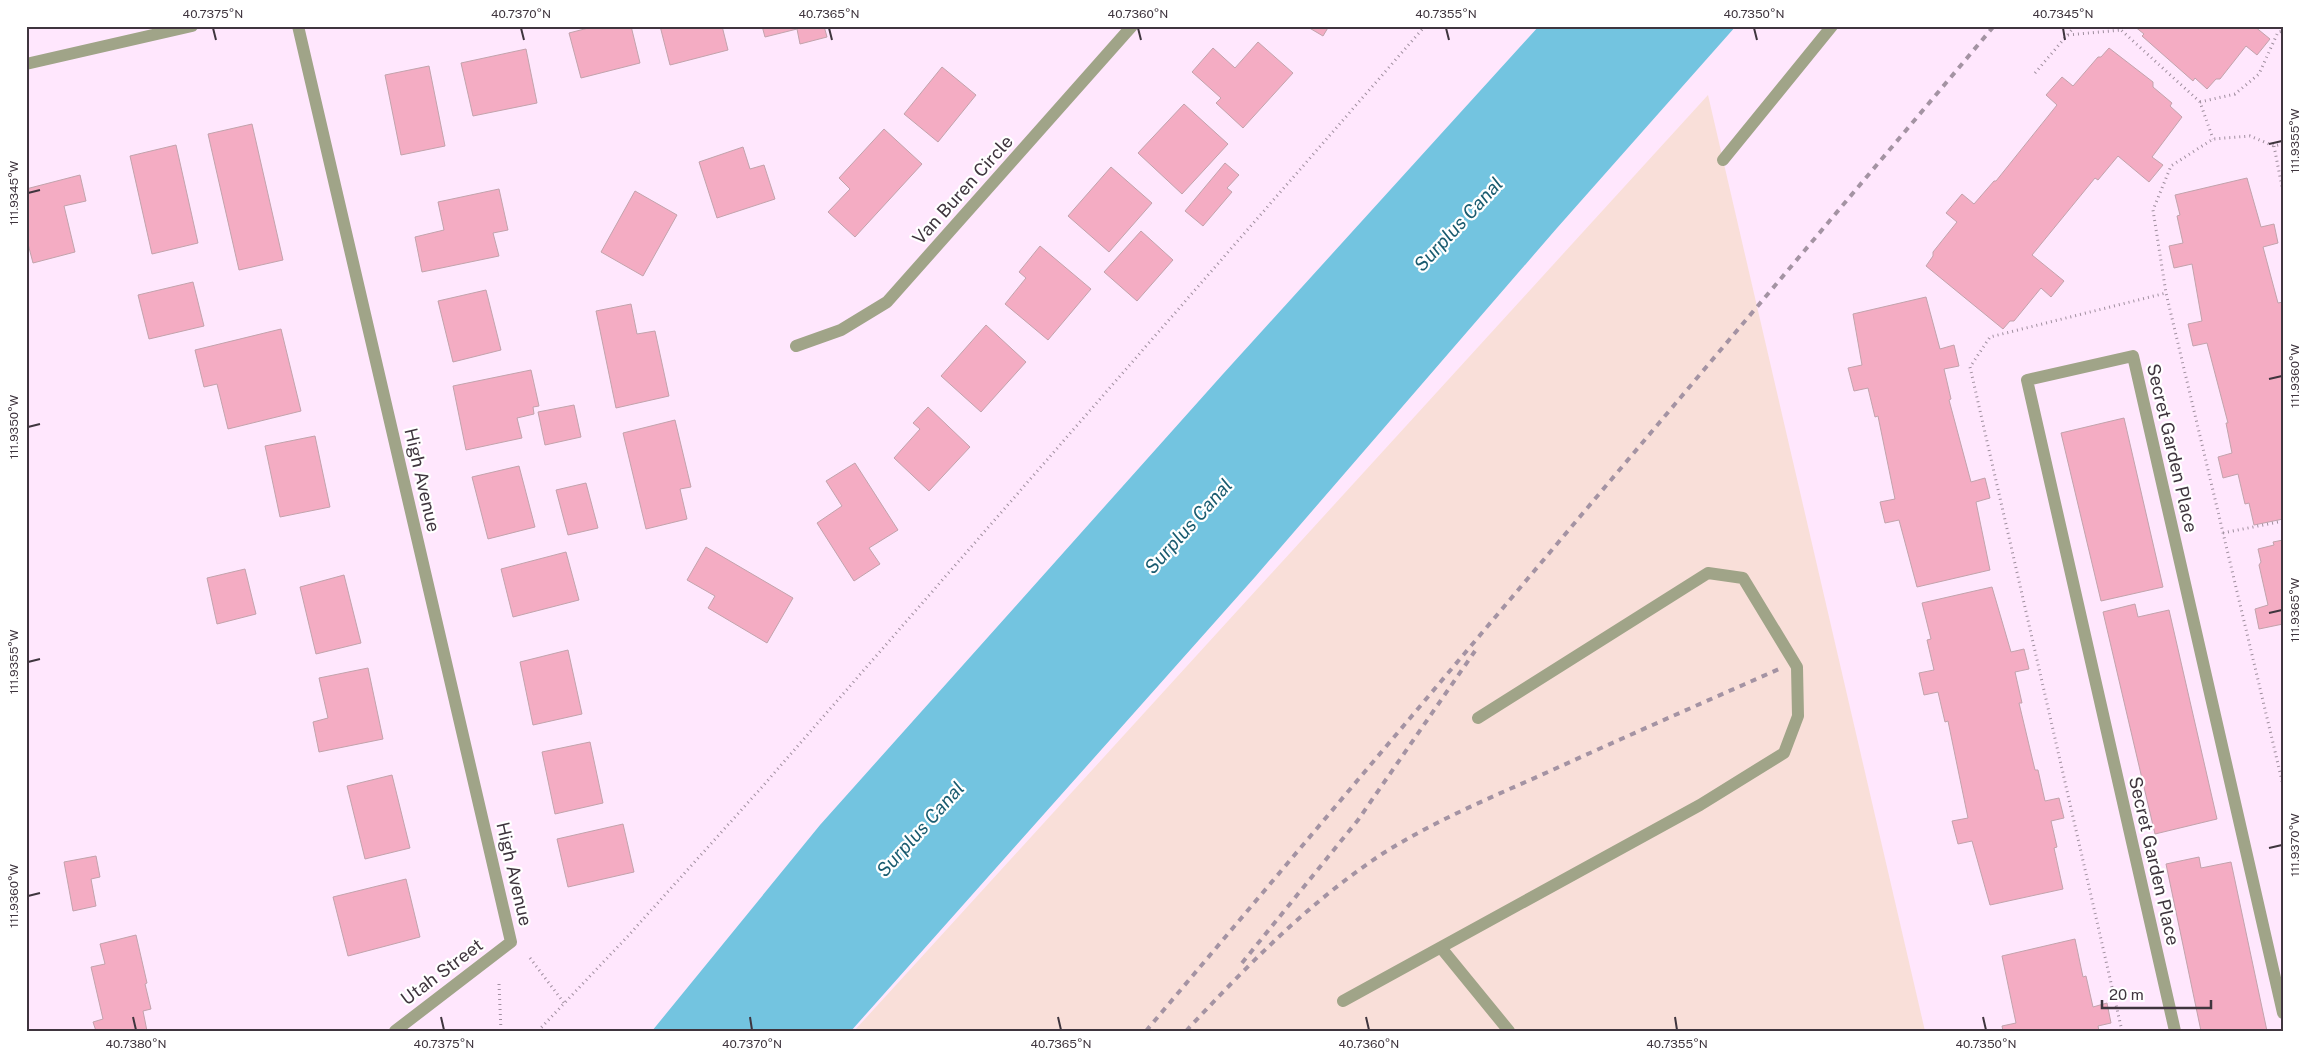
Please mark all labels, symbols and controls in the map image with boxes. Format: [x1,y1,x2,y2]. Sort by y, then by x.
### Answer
text: 40.7375°N [183,7,243,21]
text: 40.7370°N [491,7,551,21]
text: 40.7365°N [798,7,860,21]
text: 40.7360°N [1108,7,1168,21]
text: 40.7355°N [1415,7,1477,21]
text: 40.7350°N [1723,7,1785,21]
text: 40.7345°N [2032,7,2094,21]
text: 111.9355°W [2288,108,2302,173]
street label: Van Buren Circle [908,131,1017,248]
text: 111.9345°W [7,160,21,225]
water label: Surplus Canal [1409,173,1507,275]
text: 111.9360°W [2288,343,2302,408]
street label: Secret Garden Place [2143,362,2202,534]
text: 111.9350°W [7,394,21,459]
street label: High Avenue [400,426,445,534]
water label: Surplus Canal [1140,474,1236,578]
text: 111.9365°W [2288,577,2302,642]
text: 111.9355°W [7,629,21,694]
street label: Secret Garden Place [2125,775,2184,947]
water label: Surplus Canal [872,777,968,881]
text: 111.9370°W [2288,813,2302,877]
street label: High Avenue [492,820,537,928]
text: 111.9360°W [7,863,21,928]
street label: Utah Street [397,934,487,1009]
scale bar [2102,977,2210,1009]
text: 20 m [2109,986,2144,1003]
text: 40.7380°N [105,1037,167,1051]
text: 40.7375°N [414,1037,474,1051]
text: 40.7370°N [722,1037,782,1051]
text: 40.7365°N [1030,1037,1092,1051]
text: 40.7360°N [1339,1037,1399,1051]
text: 40.7355°N [1646,1037,1708,1051]
text: 40.7350°N [1955,1037,2017,1051]

